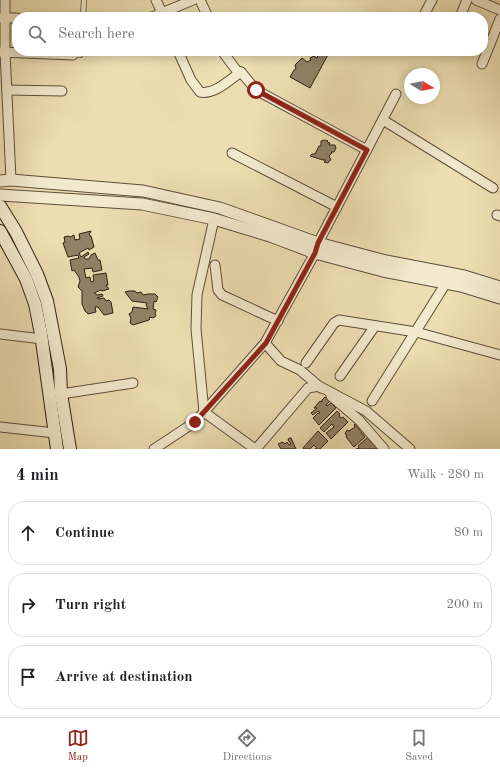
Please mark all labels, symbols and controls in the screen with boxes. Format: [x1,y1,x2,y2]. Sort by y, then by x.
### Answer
search box [12,12,488,56]
icon: search [26,23,48,45]
text: Search here [58,27,135,42]
north arrow [404,68,440,104]
route start [247,81,265,99]
route end [186,413,204,431]
text: 4 min [16,467,59,484]
text: Walk · 280 m [407,468,484,481]
icon: ahead [17,522,39,544]
text: Continue [55,526,114,541]
text: 80 m [454,526,483,539]
icon: right [17,594,39,616]
text: Turn right [55,598,126,613]
text: 200 m [446,598,483,611]
icon: arrive [17,666,39,688]
text: Arrive at destination [55,670,193,685]
tab: Map [67,727,89,765]
tab: Directions [223,727,271,765]
tab: Saved [405,727,433,765]

